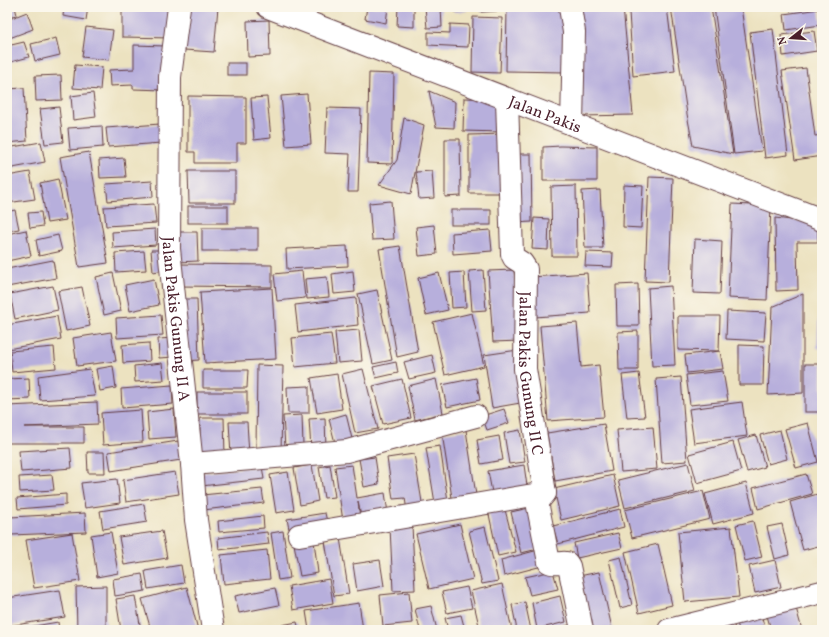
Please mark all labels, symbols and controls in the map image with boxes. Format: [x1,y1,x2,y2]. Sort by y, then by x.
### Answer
north arrow [771,18,811,58]
text: N [775,34,791,47]
street label: Jalan Pakis [505,91,584,139]
street label: Jalan Pakis Gunung II A [156,236,194,403]
street label: Jalan Pakis Gunung II C [512,291,548,457]

